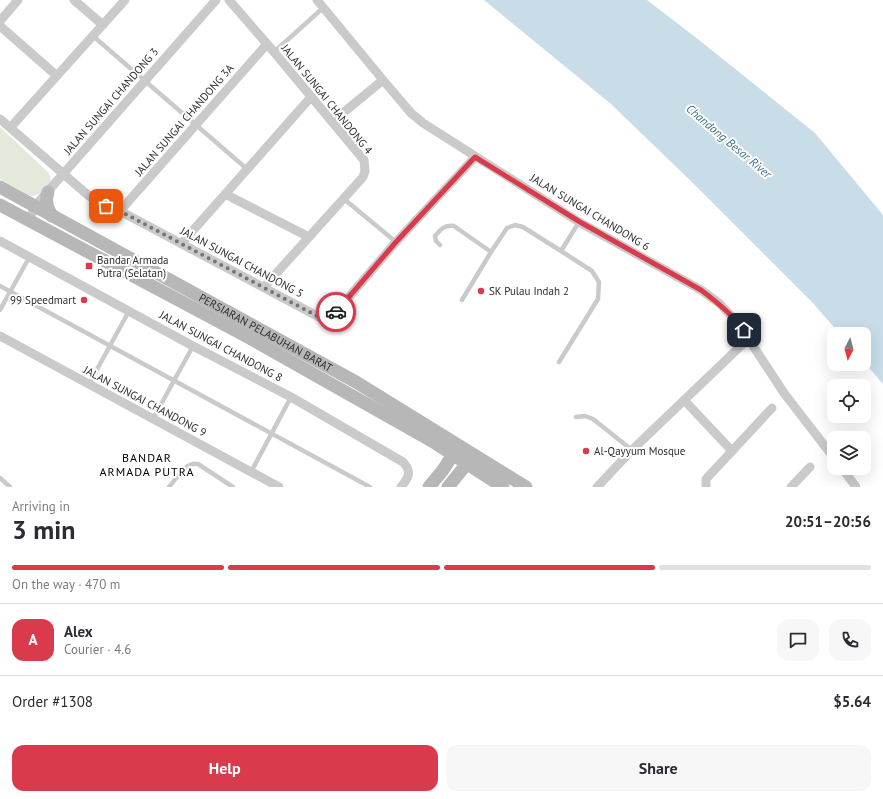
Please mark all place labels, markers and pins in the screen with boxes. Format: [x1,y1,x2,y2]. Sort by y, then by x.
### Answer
pin [89,189,123,223]
place label: Bandar Armada Putra (Selatan) [97,253,169,280]
marker: Bandar Armada Putra (Selatan) [84,261,94,271]
place label: SK Pulau Indah 2 [489,284,569,298]
marker: SK Pulau Indah 2 [476,286,486,296]
place label: 99 Speedmart [10,293,76,307]
marker: 99 Speedmart [79,295,89,305]
pin [727,313,761,347]
place label: Al-Qayyum Mosque [594,444,686,458]
marker: Al-Qayyum Mosque [581,446,591,456]

